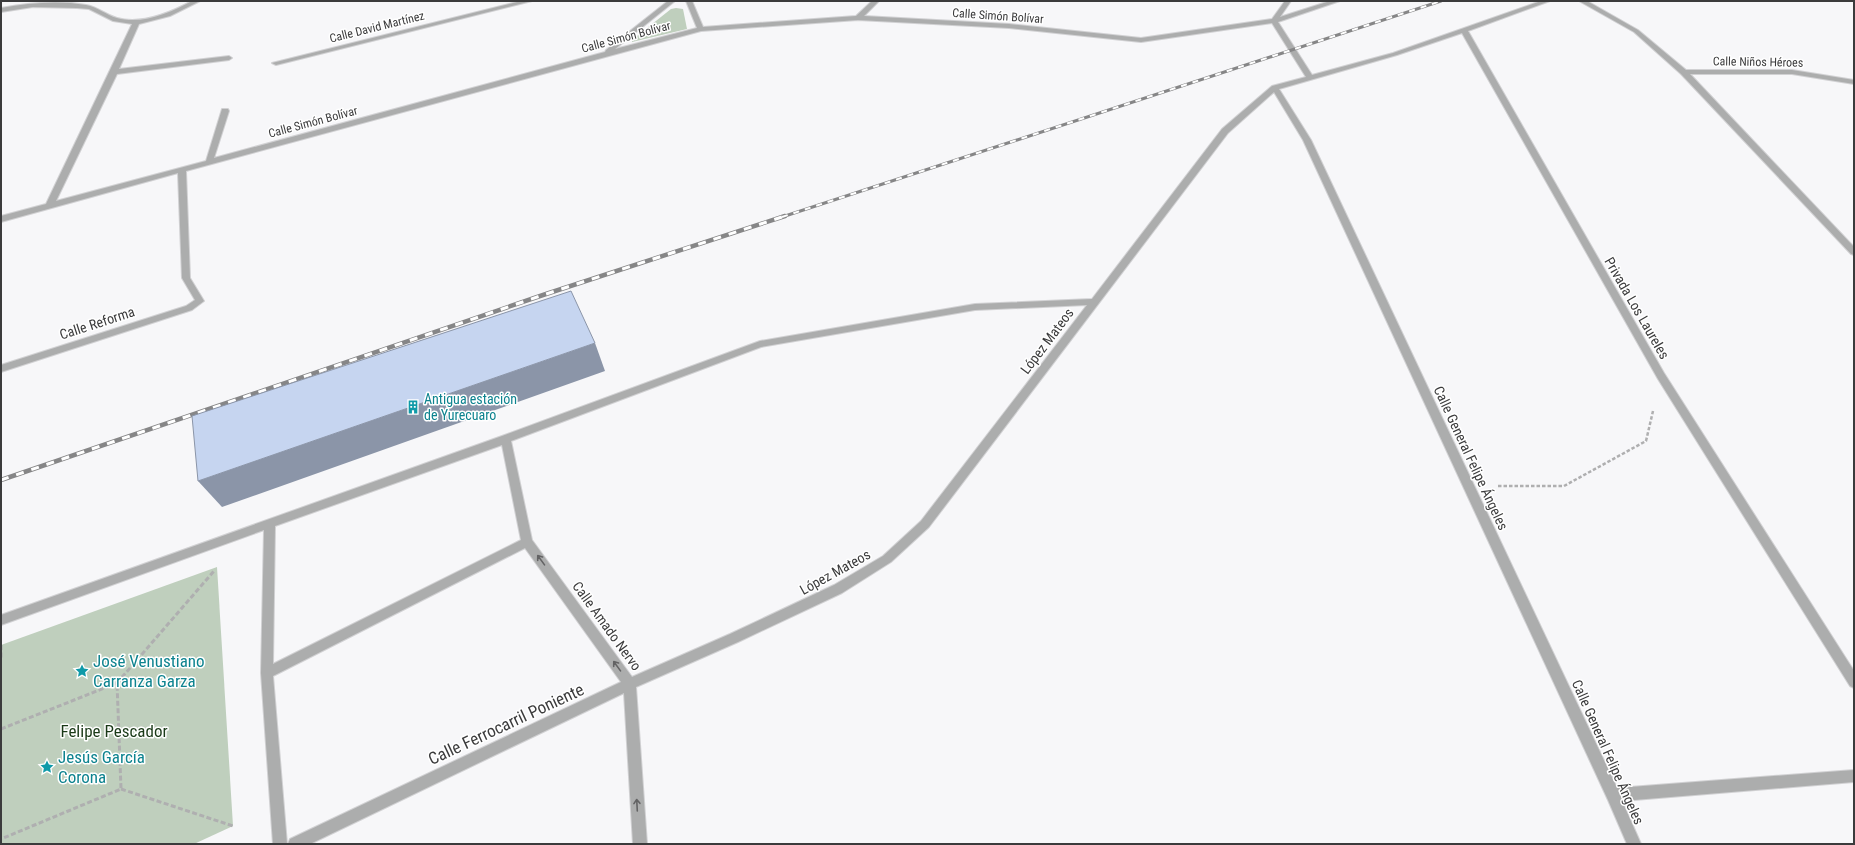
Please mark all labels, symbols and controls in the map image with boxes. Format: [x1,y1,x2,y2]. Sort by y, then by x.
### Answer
street label: Calle Simón Bolívar [952,6,1045,26]
street label: Calle David Martínez [328,8,426,46]
street label: Calle Simón Bolívar [580,18,672,56]
street label: Calle Niños Héroes [1713,54,1803,70]
street label: Calle Simón Bolívar [267,103,359,141]
street label: Privada Los Laureles [1601,254,1673,362]
street label: Calle Reforma [58,303,136,343]
street label: López Mateos [1017,305,1077,377]
street label: Calle General Felipe Ángeles [1431,383,1512,532]
place label: Antigua estación de Yurecuaro [424,391,517,423]
building icon: Antigua estación de Yurecuaro [405,399,421,415]
street label: López Mateos [797,546,873,598]
one-way arrow [536,555,545,566]
street label: Calle Amado Nervo [569,578,645,674]
place label: José Venustiano Carranza Garza [93,651,205,691]
one-way arrow [613,660,621,671]
place icon: José Venustiano Carranza Garza [74,663,90,679]
street label: Calle General Felipe Ángeles [1569,677,1648,827]
street label: Calle Ferrocarril Poniente [425,679,587,769]
park label: Felipe Pescador [60,721,168,741]
place label: Jesús García Corona [58,747,145,787]
place icon: Jesús García Corona [39,759,55,775]
one-way arrow [634,799,641,812]

